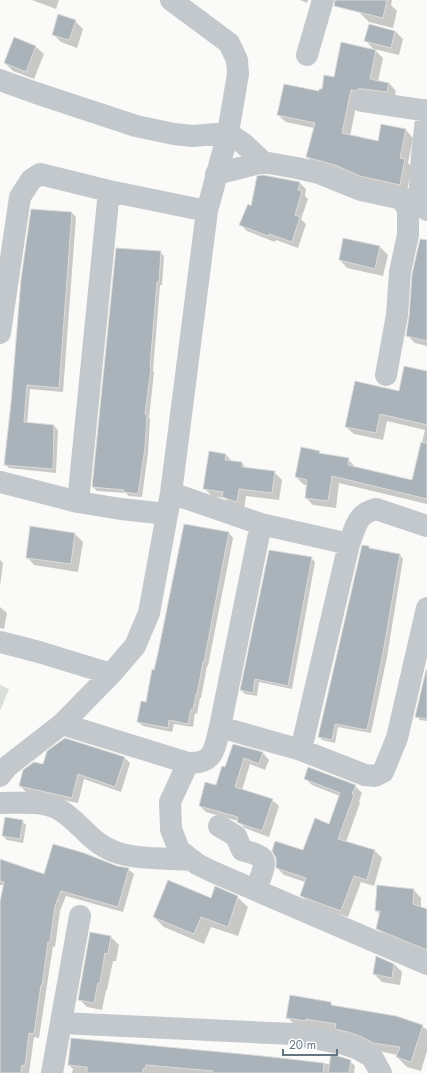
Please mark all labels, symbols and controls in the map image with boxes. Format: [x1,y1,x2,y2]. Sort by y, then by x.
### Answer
scale bar [283,1031,337,1057]
text: 20 m [289,1036,316,1054]

